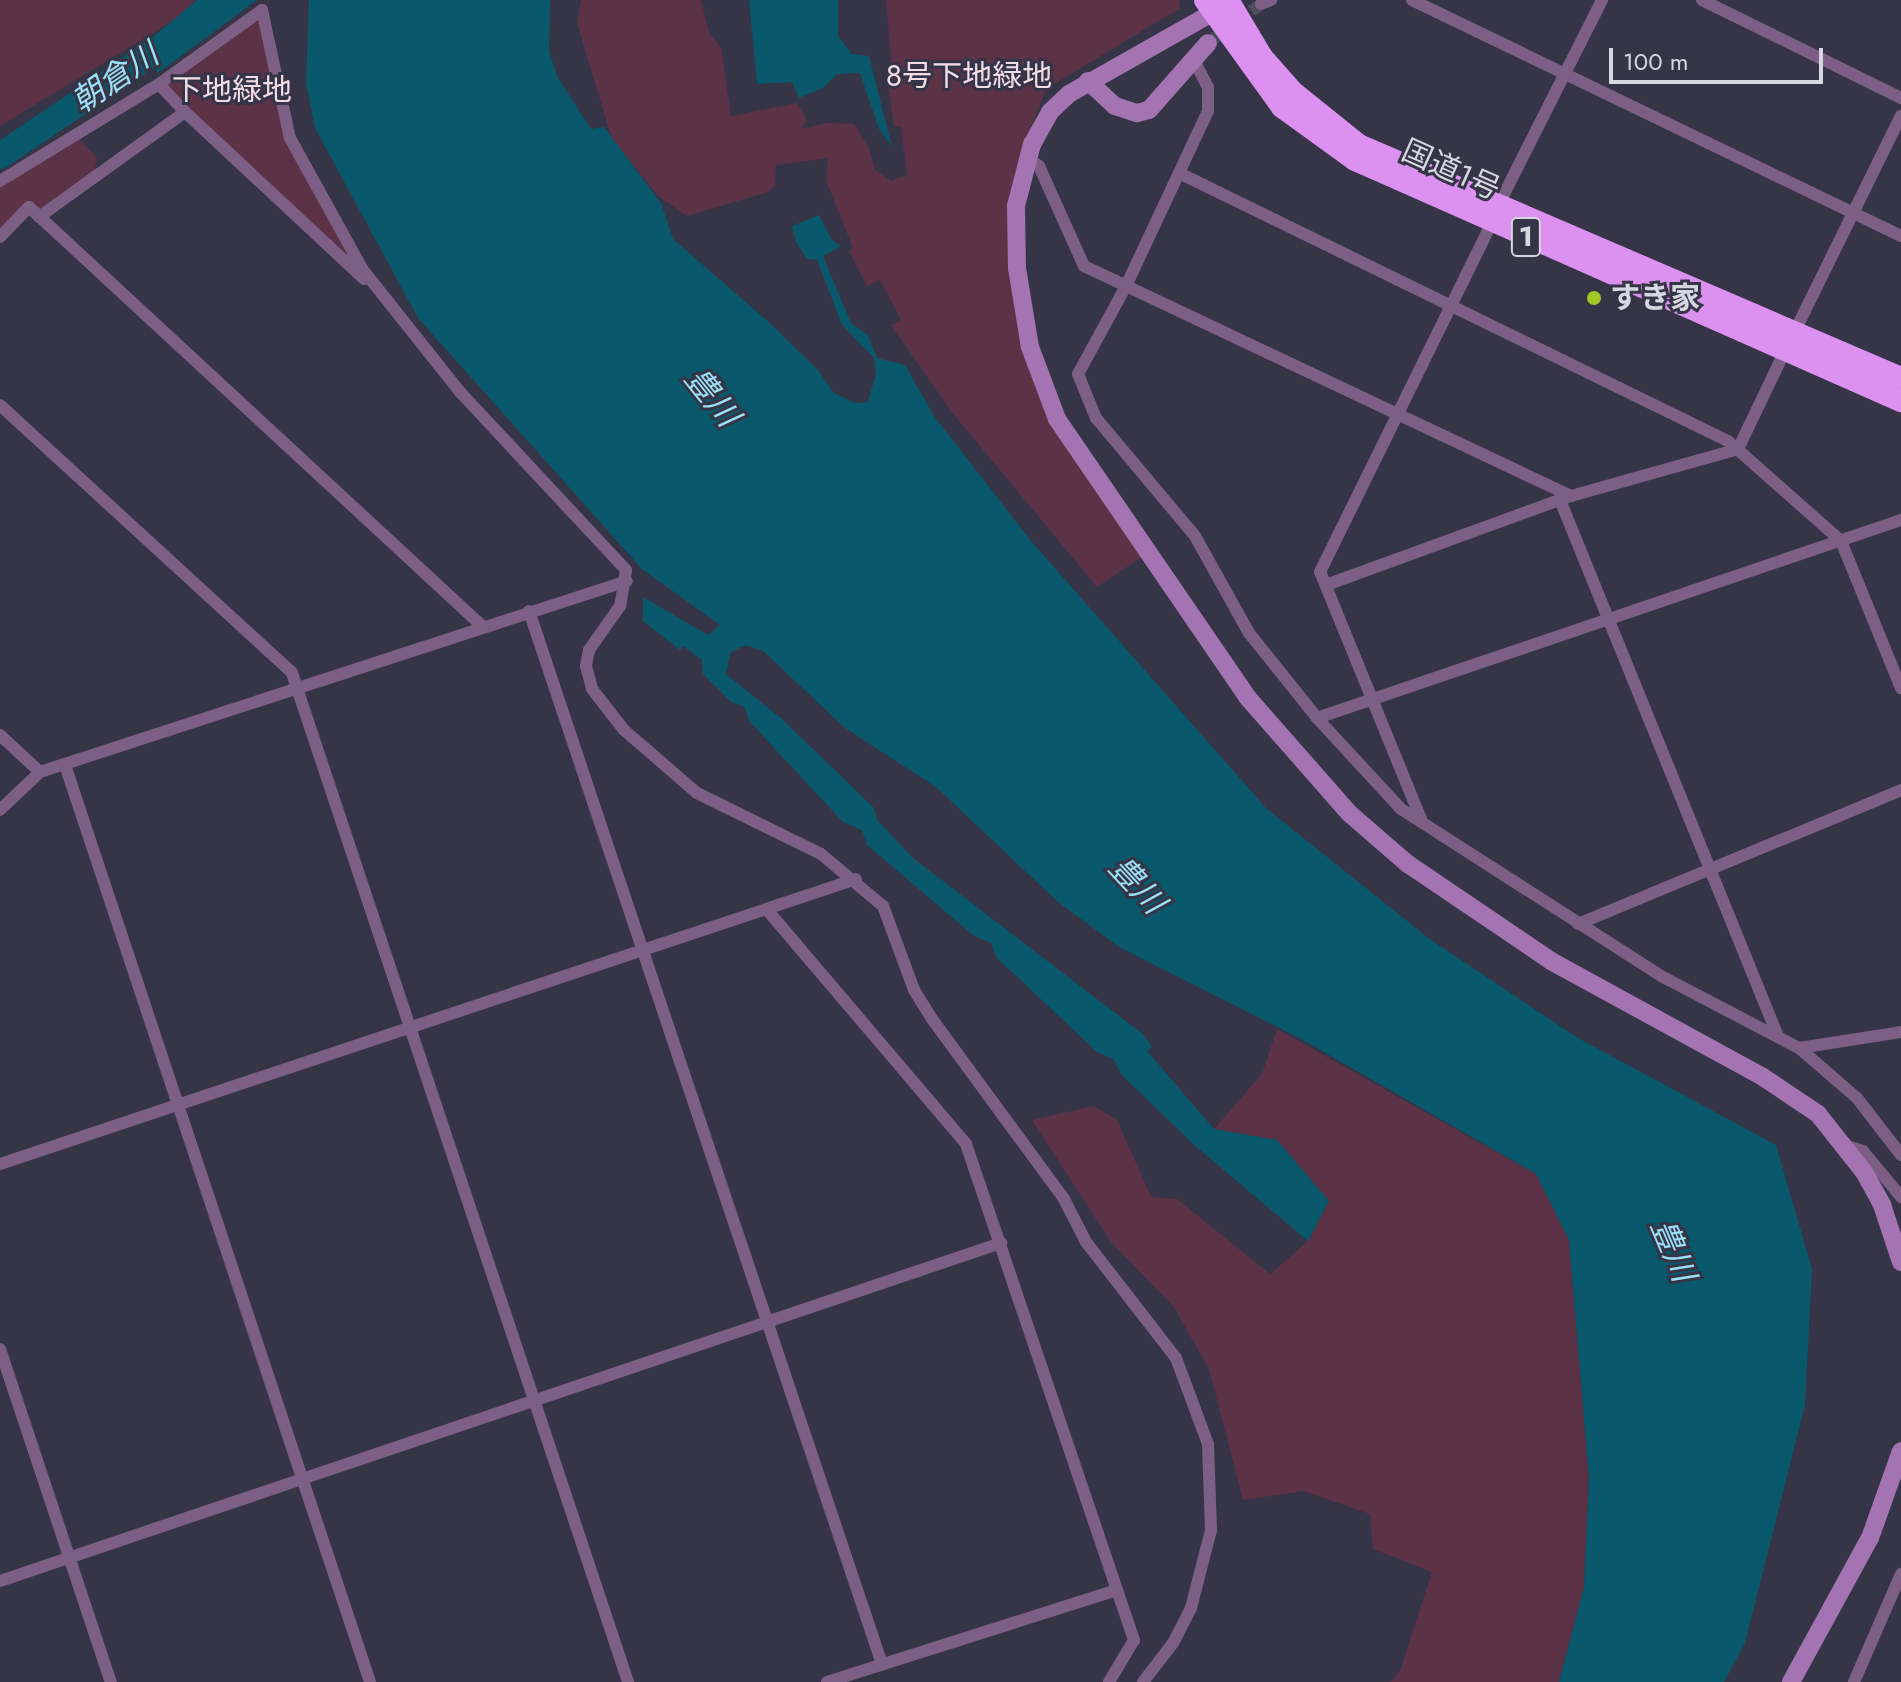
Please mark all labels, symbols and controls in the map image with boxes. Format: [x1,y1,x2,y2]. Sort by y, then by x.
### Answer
scale bar [1613,32,1827,82]
water label: 朝倉川 [64,35,166,121]
text: 100 m [1623,44,1689,79]
park label: 8号下地緑地 [886,58,1052,94]
park label: 下地緑地 [172,72,292,108]
street label: 国道1号 [1396,133,1506,207]
road number: 1 [1510,213,1542,261]
place label: すき家 [1610,280,1700,316]
marker: すき家 [1585,289,1603,307]
water label: 豊川 [677,360,747,434]
water label: 豊川 [1101,849,1173,921]
water label: 豊川 [1643,1213,1703,1287]

